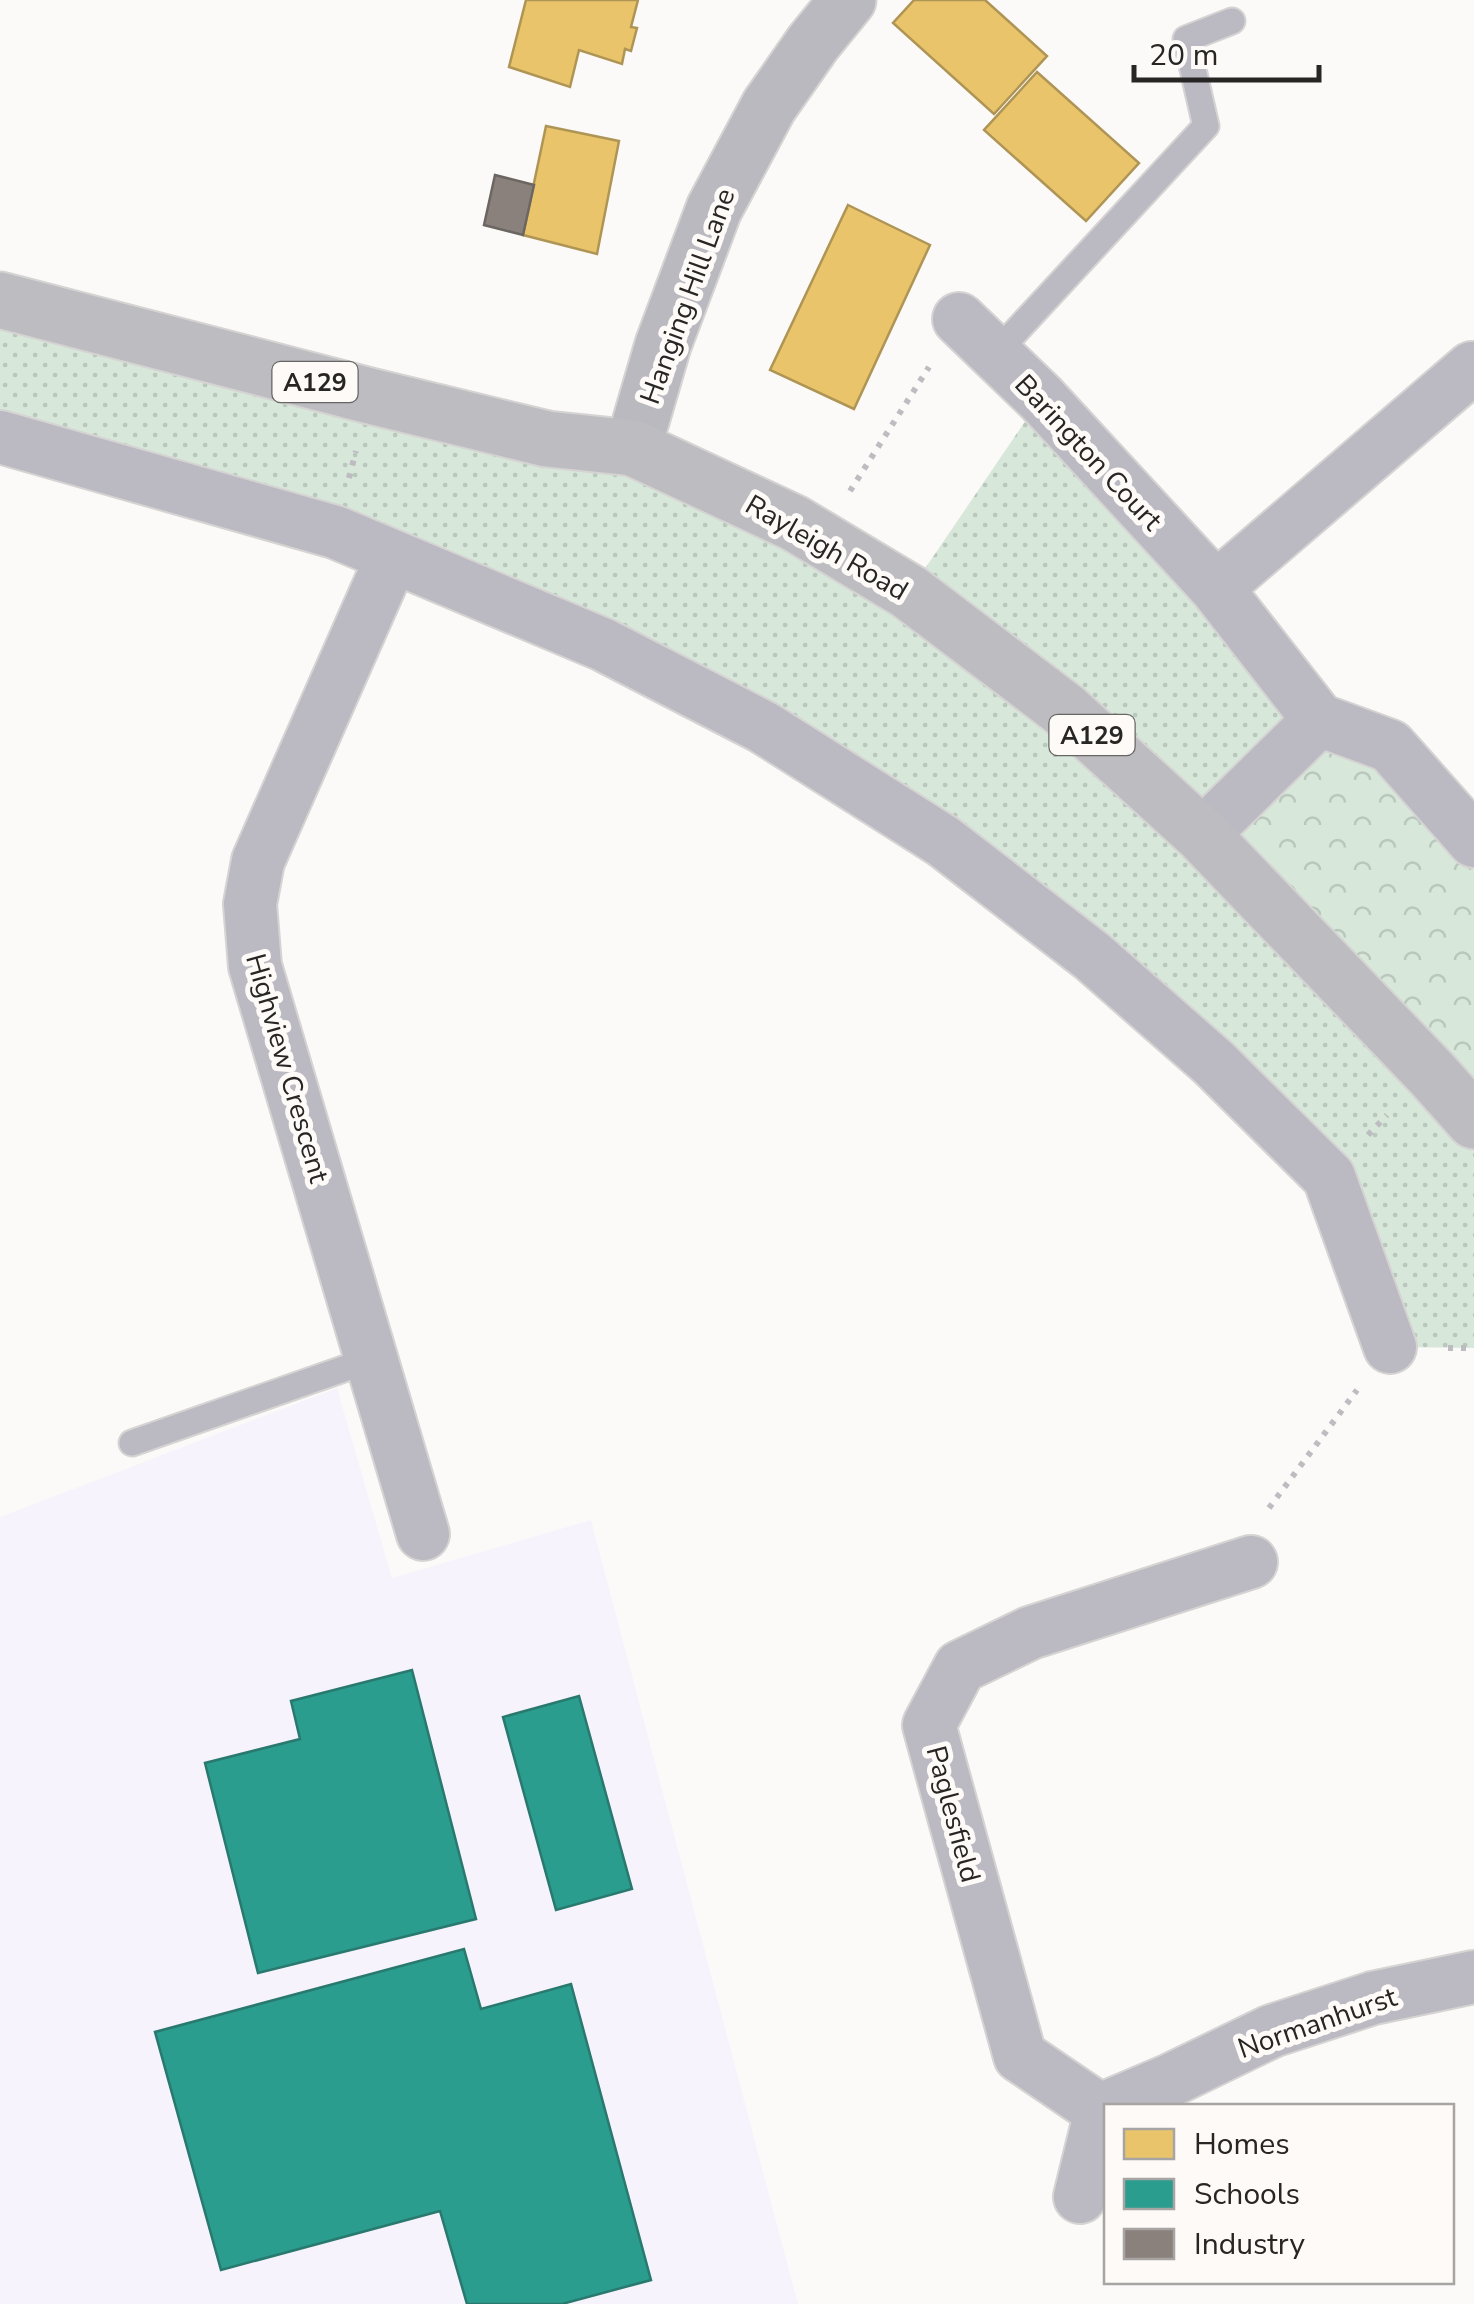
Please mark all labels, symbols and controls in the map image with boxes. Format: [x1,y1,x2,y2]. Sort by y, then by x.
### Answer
scale bar [1134,20,1319,82]
text: 20 m [1149,35,1218,76]
street label: Hanging Hill Lane [631,183,745,409]
road number: A129 [272,362,358,402]
street label: Barington Court [1006,366,1171,539]
street label: Rayleigh Road [738,486,915,610]
road number: A129 [1050,715,1134,755]
street label: Highview Crescent [236,949,338,1187]
street label: Paglesfield [917,1742,989,1887]
street label: Normanhurst [1233,1978,1402,2068]
legend [1104,2104,1454,2284]
text: Homes [1194,2124,1290,2165]
text: Schools [1194,2174,1300,2215]
text: Industry [1194,2224,1305,2265]

